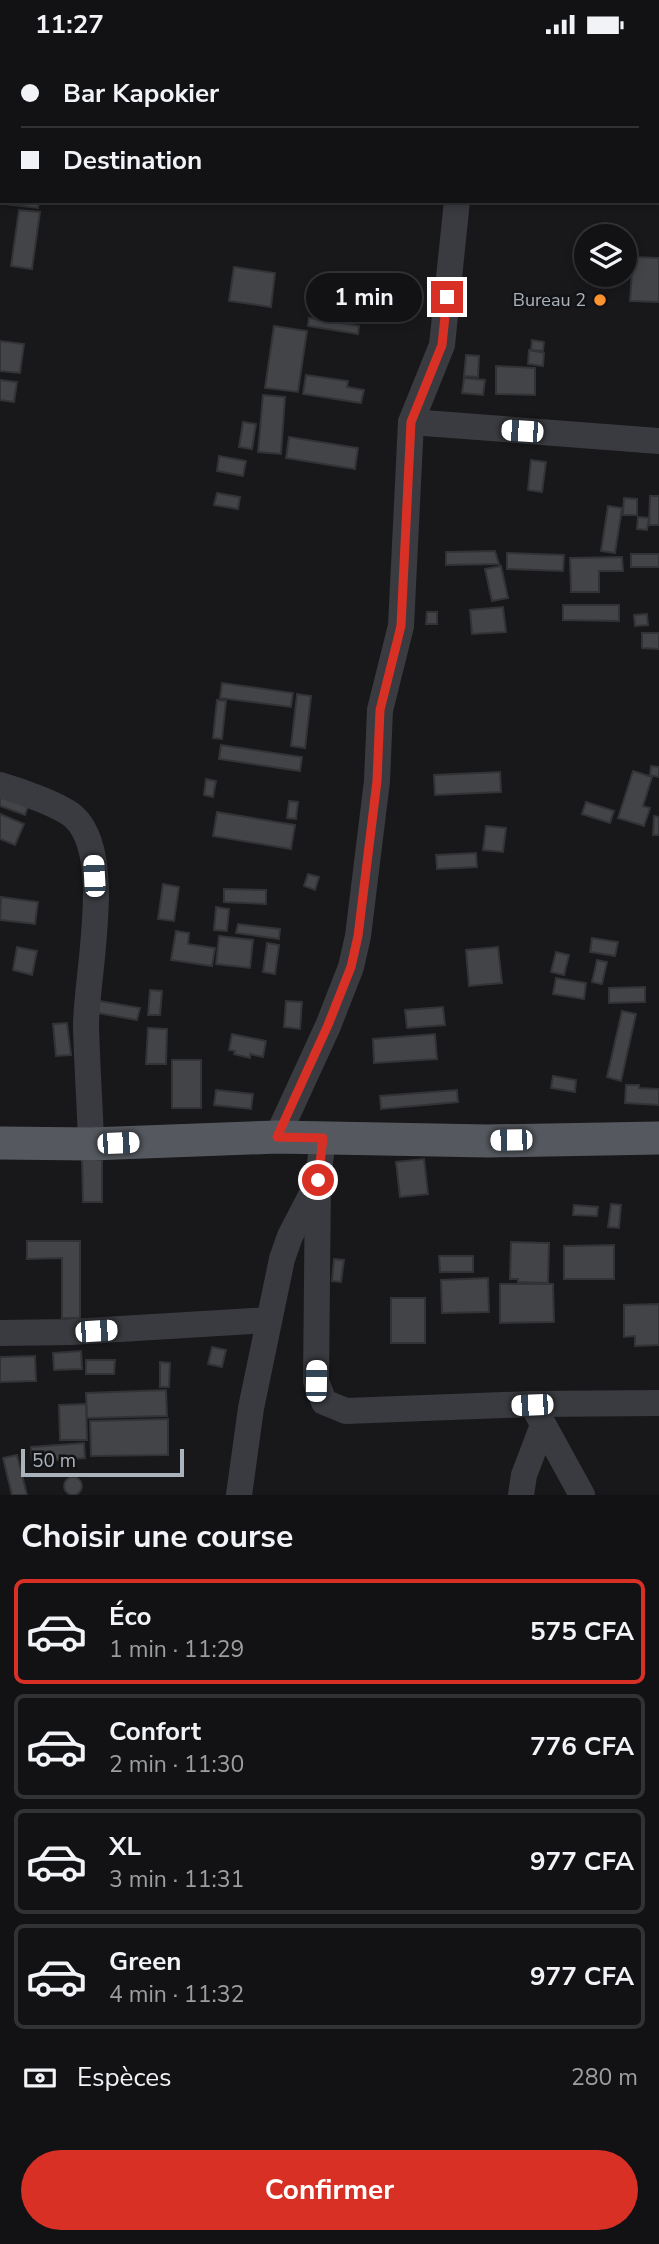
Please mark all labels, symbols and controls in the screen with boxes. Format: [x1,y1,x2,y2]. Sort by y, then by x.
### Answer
text: 11:27 [35,7,104,42]
text: Bar Kapokier [63,76,219,111]
text: Destination [63,143,202,178]
map controls [574,224,637,287]
button: layers [574,224,637,287]
callout: 1 min [307,273,422,321]
route end [431,281,463,313]
text: 1 min [334,282,394,313]
place label: Bureau 2 [513,288,586,312]
marker: Bureau 2 [592,292,608,308]
car [501,419,544,443]
car [83,854,106,898]
car [490,1129,533,1151]
car [97,1132,140,1154]
route start [302,1164,334,1196]
car [75,1319,118,1343]
car [306,1360,327,1402]
car [511,1394,554,1416]
scale bar [21,1446,184,1478]
text: 50 m [32,1448,76,1474]
text: Choisir une course [21,1515,293,1558]
text: Éco [109,1599,151,1634]
icon: car [25,1600,88,1663]
text: 575 CFA [530,1614,634,1649]
text: 1 min · 11:29 [109,1634,244,1665]
text: Confort [109,1714,201,1749]
icon: car [25,1715,88,1778]
text: 776 CFA [530,1729,634,1764]
text: 2 min · 11:30 [109,1749,244,1780]
text: XL [109,1829,141,1864]
icon: car [25,1830,88,1893]
text: 977 CFA [530,1844,634,1879]
text: 3 min · 11:31 [109,1864,244,1895]
text: Green [109,1944,182,1979]
icon: car [25,1945,88,2008]
text: 977 CFA [530,1959,634,1994]
text: 4 min · 11:32 [109,1979,244,2010]
icon: cash [21,2059,59,2097]
text: Espèces [77,2060,172,2095]
text: 280 m [571,2062,638,2093]
button: Confirmer [21,2150,638,2230]

